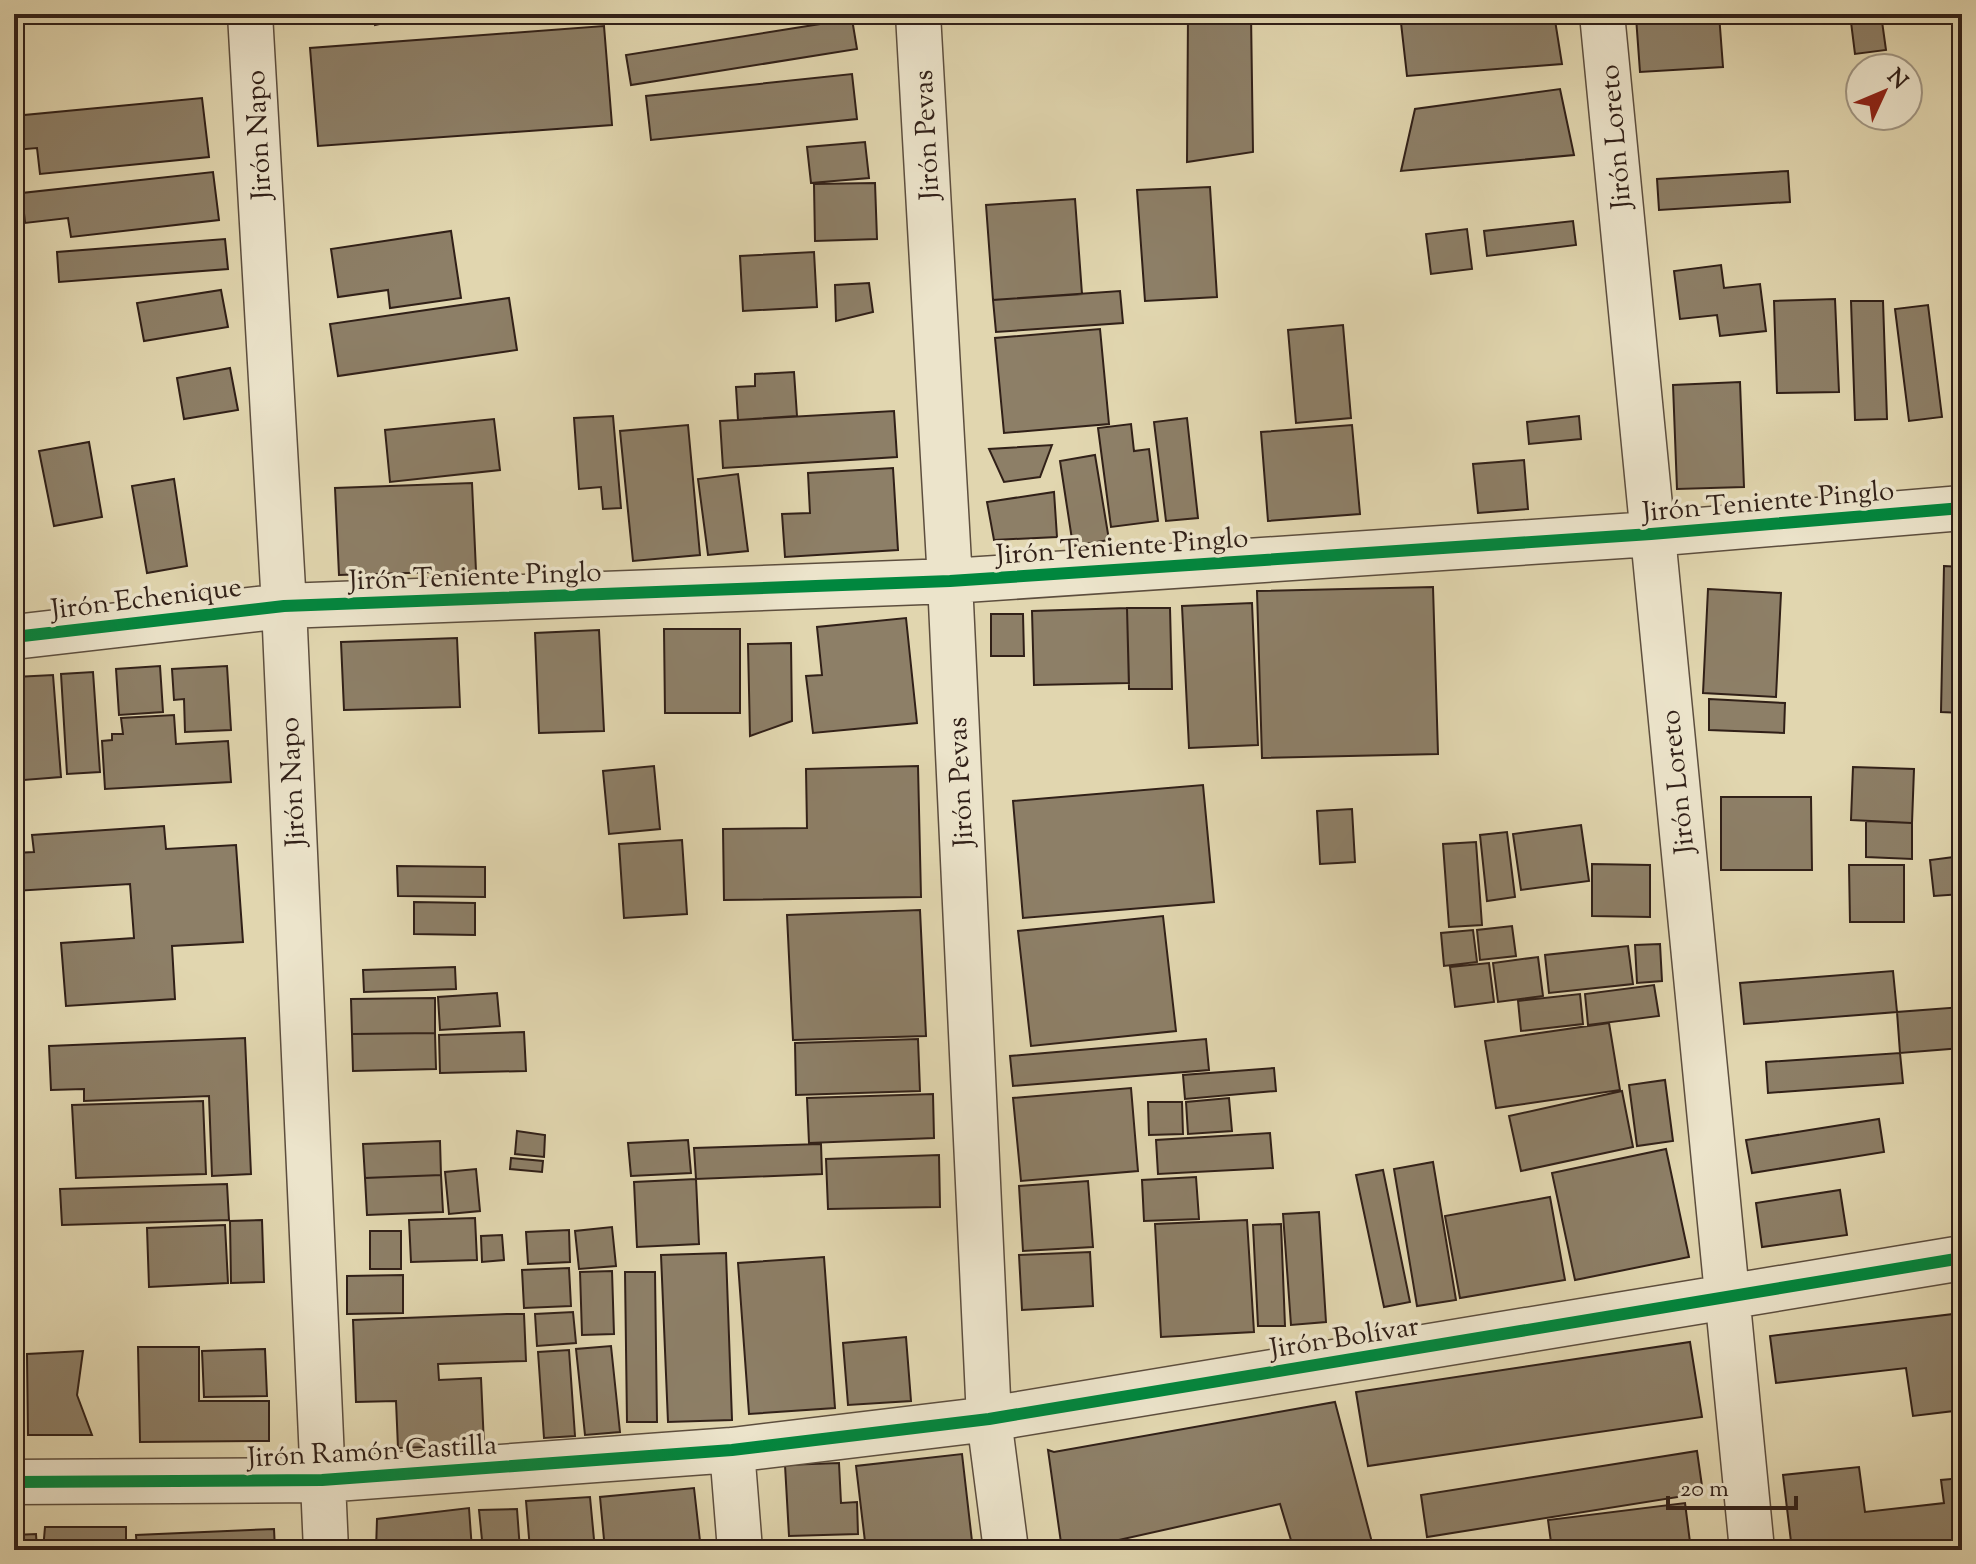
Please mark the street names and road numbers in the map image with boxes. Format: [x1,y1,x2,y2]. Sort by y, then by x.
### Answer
street label: Jirón Loreto [1591,63,1643,213]
street label: Jirón Napo [237,69,283,203]
street label: Jirón Pevas [905,69,951,203]
street label: Jirón Teniente Pinglo [1639,472,1896,534]
street label: Jirón Teniente Pinglo [993,519,1250,577]
street label: Jirón Teniente Pinglo [346,554,602,602]
street label: Jirón Echenique [47,568,244,632]
street label: Jirón Loreto [1652,708,1707,858]
street label: Jirón Napo [271,716,317,850]
street label: Jirón Pevas [939,716,985,850]
street label: Jirón Bolívar [1265,1307,1422,1371]
street label: Jirón Ramón Castilla [244,1426,498,1480]

